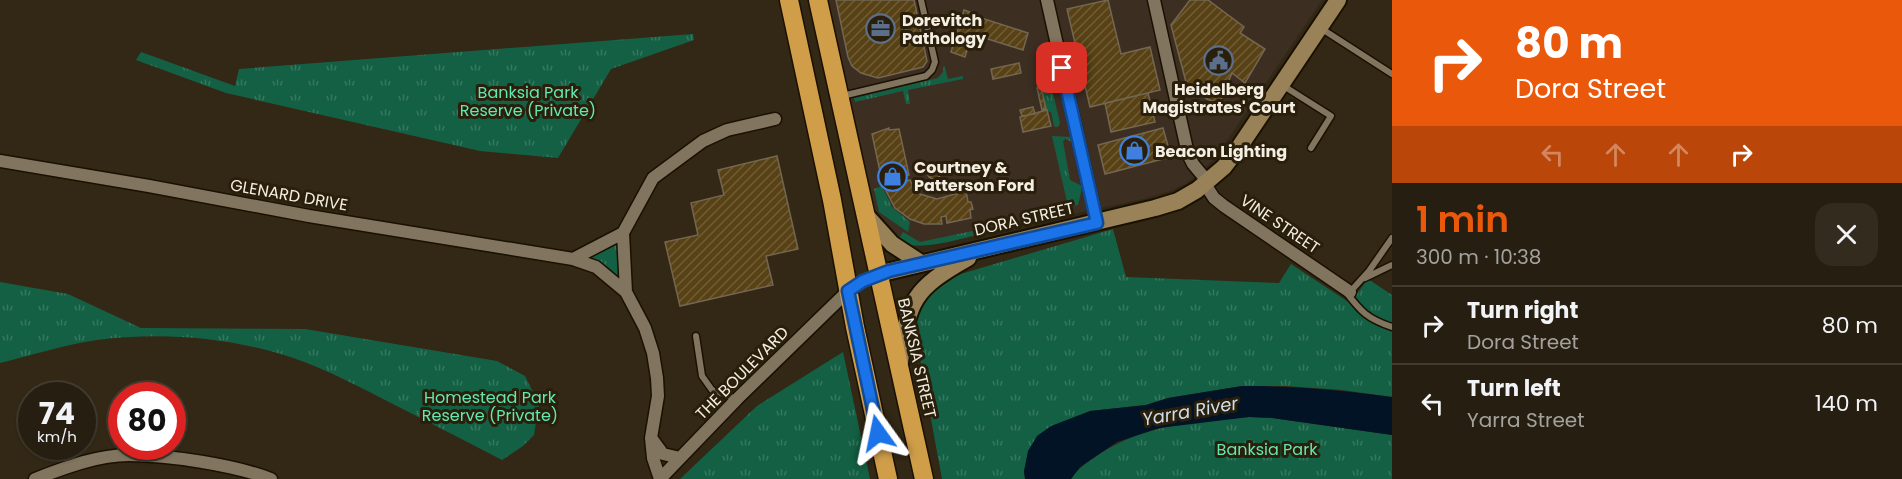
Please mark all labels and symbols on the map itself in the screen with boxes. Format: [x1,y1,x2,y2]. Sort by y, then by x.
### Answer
place label: Dorevitch Pathology [902,9,987,50]
office icon: Dorevitch Pathology [865,13,897,45]
pin [1036,42,1087,93]
public building icon: Heidelberg Magistrates' Court [1203,45,1235,77]
place label: Heidelberg Magistrates' Court [1143,78,1296,119]
park label: Banksia Park Reserve (Private) [460,81,596,122]
shop icon: Beacon Lighting [1118,135,1150,167]
place label: Beacon Lighting [1155,140,1287,163]
place label: Courtney & Patterson Ford [914,156,1035,197]
shop icon: Courtney & Patterson Ford [877,160,909,192]
street label: GLENARD DRIVE [228,173,350,217]
street label: VINE STREET [1236,189,1325,259]
street label: DORA STREET [972,196,1076,242]
street label: BANKSIA STREET [892,296,942,421]
street label: THE BOULEVARD [690,321,794,425]
speed limit sign: 80 [108,382,186,460]
park label: Homestead Park Reserve (Private) [422,386,558,427]
water label: Yarra River [1140,390,1241,432]
position arrow [846,401,910,465]
park label: Banksia Park [1217,438,1318,461]

